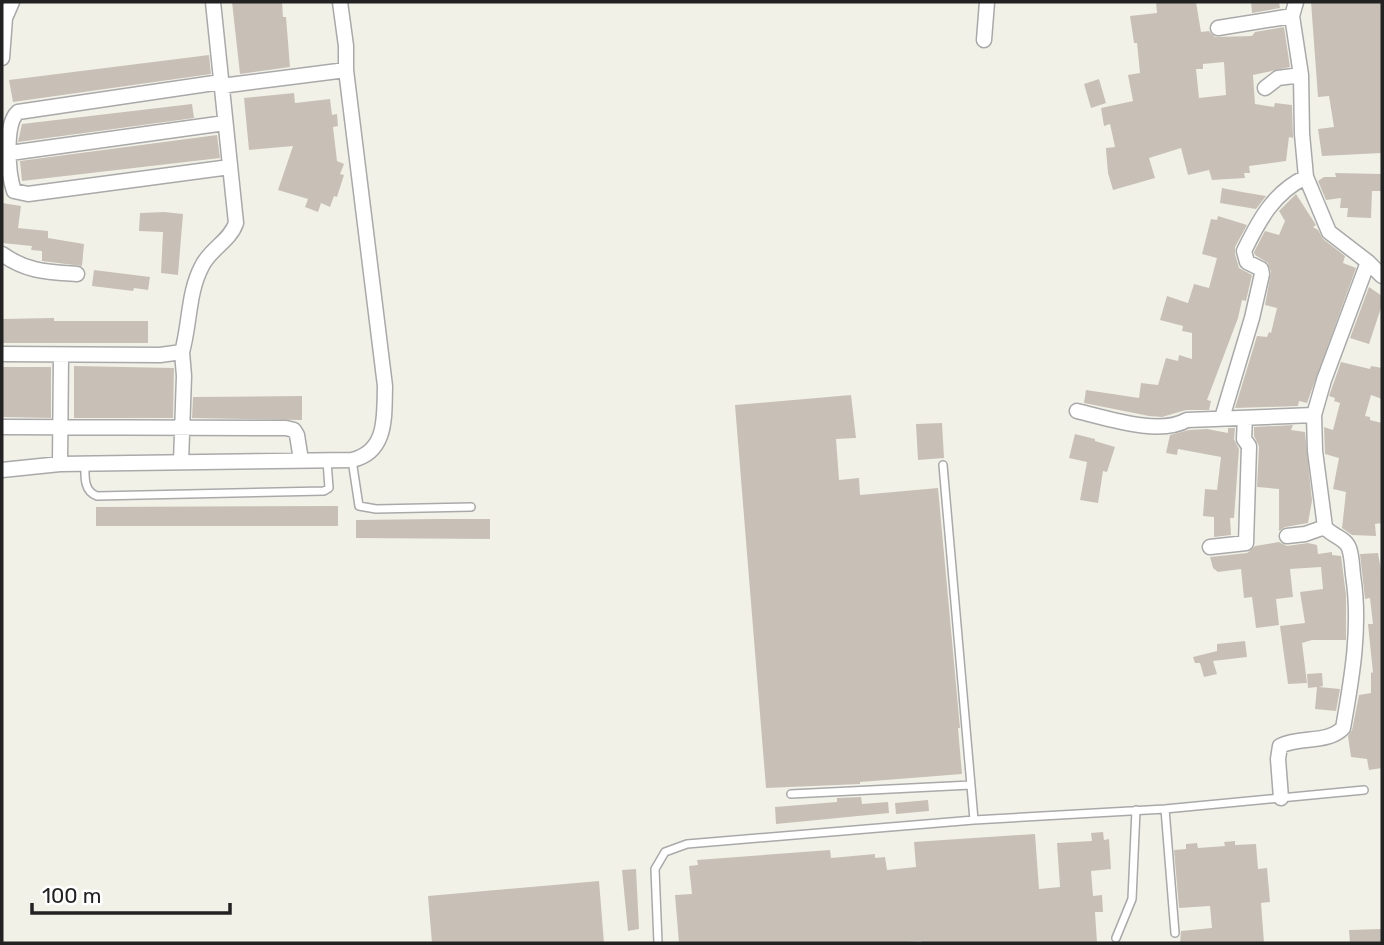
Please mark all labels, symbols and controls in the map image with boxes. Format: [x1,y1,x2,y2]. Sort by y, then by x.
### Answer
scale bar [32,872,229,916]
text: 100 m [42,883,101,908]

